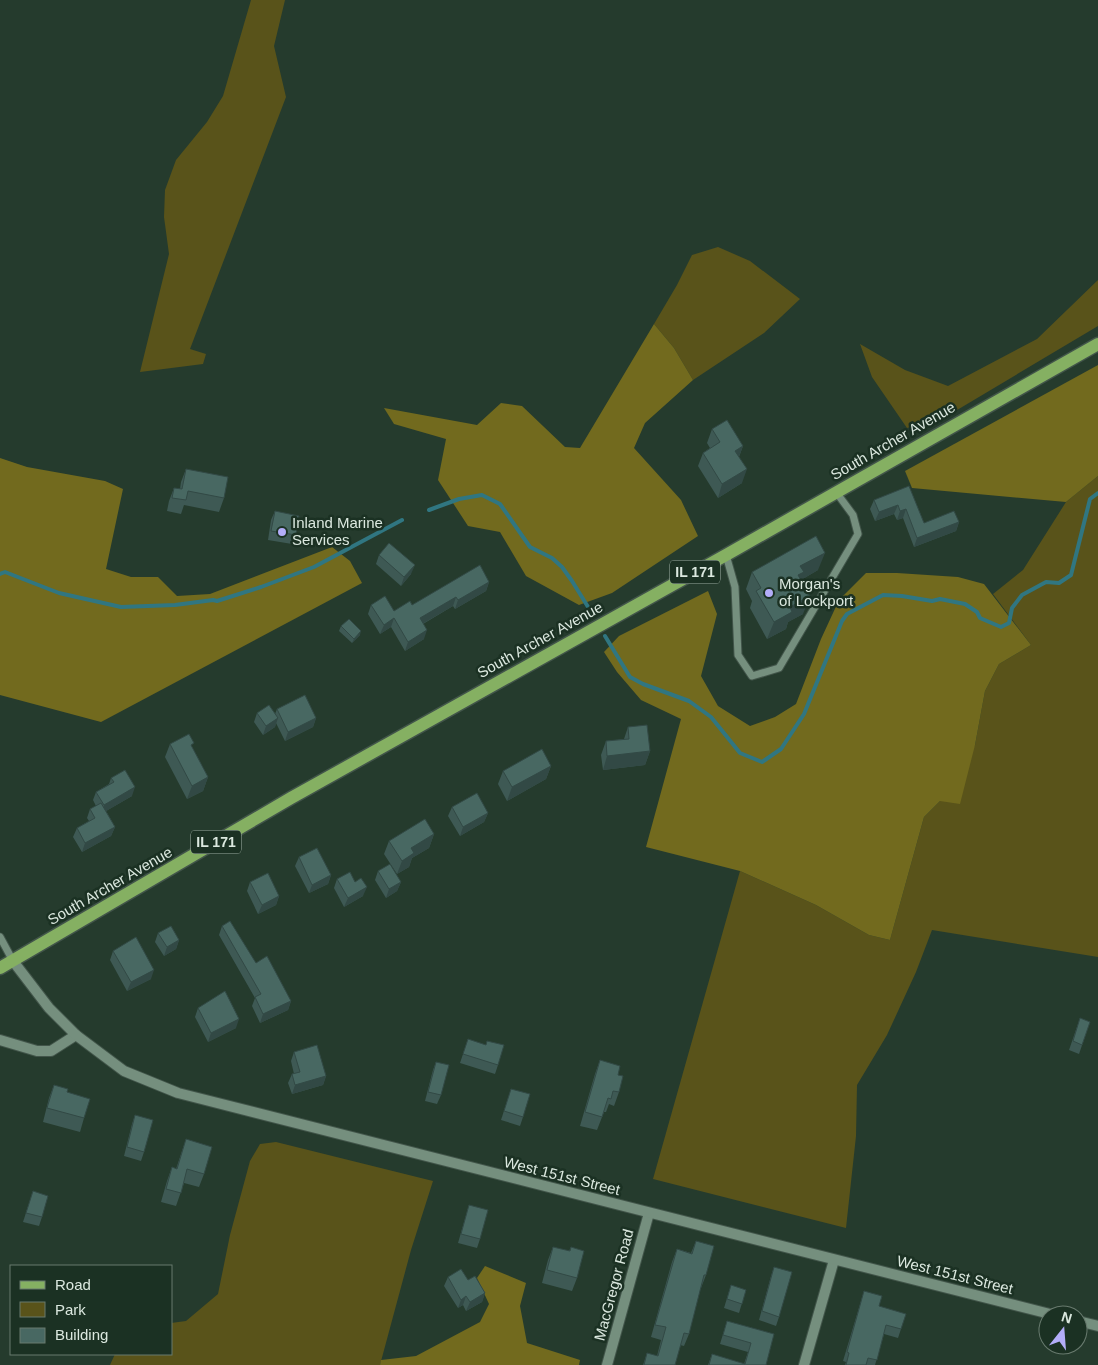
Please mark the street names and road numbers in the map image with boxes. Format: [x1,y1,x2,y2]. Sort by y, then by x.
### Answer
street label: South Archer Avenue [828,398,958,483]
road number: IL 171 [670,560,720,584]
street label: South Archer Avenue [474,598,605,681]
road number: IL 171 [191,830,241,854]
street label: South Archer Avenue [45,843,175,928]
street label: West 151st Street [502,1153,623,1198]
street label: MacGregor Road [590,1227,637,1343]
street label: West 151st Street [895,1252,1016,1297]

